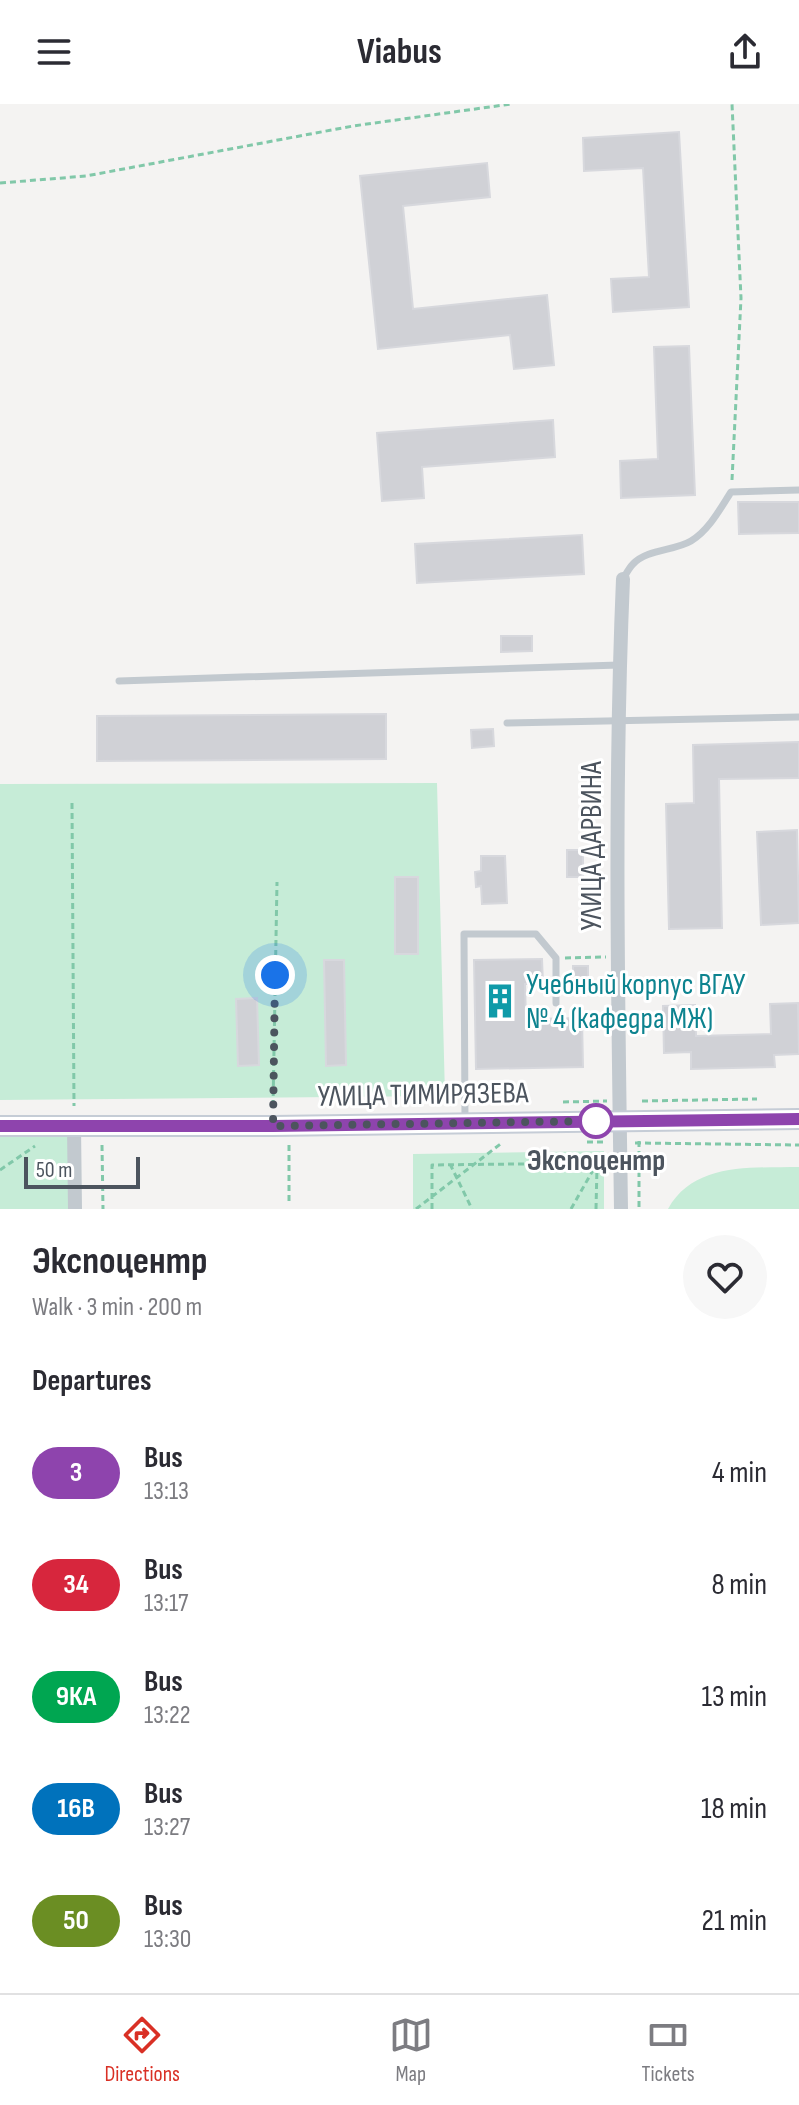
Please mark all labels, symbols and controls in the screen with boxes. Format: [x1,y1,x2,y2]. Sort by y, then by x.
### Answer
icon: menu [32,30,76,74]
icon: share [723,30,767,74]
text: Viabus [357,31,442,74]
street label: УЛИЦА ДАРВИНА [574,761,610,931]
your location [255,955,295,995]
place label: Учебный корпус ВГАУ № 4 (кафедра МЖ) [526,967,746,1037]
building icon: Учебный корпус ВГАУ № 4 (кафедра МЖ) [481,982,519,1020]
street label: УЛИЦА ТИМИРЯЗЕВА [317,1075,529,1115]
marker: Экспоцентр [579,1104,613,1138]
place label: Экспоцентр [527,1143,665,1179]
scale bar [24,1153,140,1189]
text: 50 m [36,1157,72,1184]
button: heart [683,1235,767,1319]
text: Экспоцентр [32,1239,207,1284]
text: Walk · 3 min · 200 m [32,1292,202,1323]
text: Departures [32,1363,152,1399]
text: Bus [144,1440,183,1476]
text: 4 min [712,1455,767,1491]
text: 3 [70,1456,82,1489]
text: 13:13 [144,1476,189,1507]
text: Bus [144,1552,183,1588]
text: 8 min [711,1567,767,1603]
text: 34 [63,1568,89,1601]
text: 13:17 [144,1588,188,1619]
text: Bus [144,1664,183,1700]
text: 13 min [701,1679,767,1715]
text: 9КА [56,1680,96,1713]
text: 13:22 [144,1700,190,1731]
text: Bus [144,1776,183,1812]
text: 18 min [701,1791,767,1827]
text: 16В [57,1792,95,1825]
text: 13:27 [144,1812,190,1843]
text: Bus [144,1888,183,1924]
text: 21 min [702,1903,767,1939]
text: 50 [63,1904,89,1937]
text: 13:30 [144,1924,191,1955]
tab: Directions [104,2013,180,2088]
tab: Map [389,2013,433,2088]
tab: Tickets [642,2013,695,2088]

